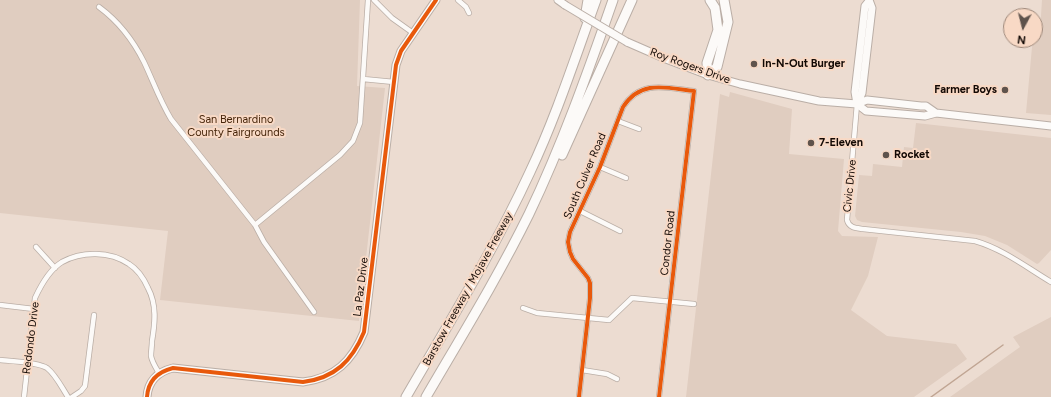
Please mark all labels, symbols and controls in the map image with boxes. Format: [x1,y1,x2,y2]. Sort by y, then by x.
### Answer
north arrow [1003,8,1043,48]
text: N [1017,32,1027,46]
street label: Roy Rogers Drive [648,45,732,87]
place label: In-N-Out Burger [762,57,845,71]
marker: In-N-Out Burger [749,59,759,69]
place label: Farmer Boys [934,83,997,97]
marker: Farmer Boys [1000,85,1010,95]
park label: San Bernardino County Fairgrounds [187,113,285,139]
street label: South Culver Road [561,131,609,221]
place label: 7-Eleven [819,136,863,150]
marker: 7-Eleven [806,138,816,148]
place label: Rocket [894,148,930,162]
marker: Rocket [881,150,891,160]
street label: Civic Drive [841,159,859,213]
street label: Barstow Freeway / Mojave Freeway [420,210,516,368]
street label: Condor Road [658,210,678,276]
street label: La Paz Drive [351,257,371,317]
street label: Redondo Drive [20,301,42,375]

